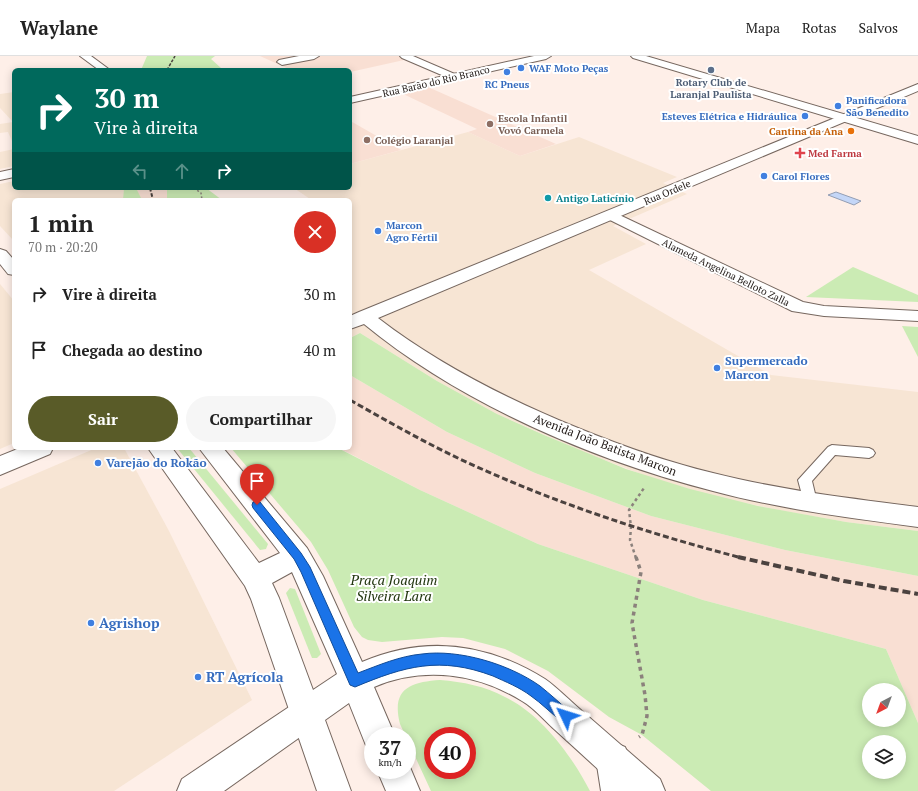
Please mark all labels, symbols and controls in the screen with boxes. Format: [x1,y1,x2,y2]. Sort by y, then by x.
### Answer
text: Waylane [20,15,98,40]
text: Mapa [746,18,780,37]
text: Rotas [802,18,837,37]
text: Salvos [859,18,898,37]
place label: WAF Moto Peças [529,62,609,75]
street label: Rua Barão do Rio Branco [381,63,491,100]
marker: WAF Moto Peças [516,63,526,73]
marker: Rotary Club de Laranjal Paulista [706,65,716,75]
marker: RC Pneus [502,67,512,77]
place label: Rotary Club de Laranjal Paulista [670,76,752,101]
place label: RC Pneus [485,78,530,91]
text: 30 m [94,79,159,116]
icon: right [28,84,80,136]
place label: Panificadora São Benedito [846,94,909,119]
marker: Panificadora São Benedito [833,101,843,111]
place label: Esteves Elétrica e Hidráulica [662,110,797,123]
marker: Esteves Elétrica e Hidráulica [800,111,810,121]
place label: Escola Infantil Vovó Carmela [498,112,568,137]
text: Vire à direita [94,115,198,139]
marker: Escola Infantil Vovó Carmela [485,119,495,129]
place label: Cantina da Ana [769,125,843,138]
marker: Cantina da Ana [846,126,856,136]
place label: Colégio Laranjal [375,134,454,147]
marker: Colégio Laranjal [362,135,372,145]
place label: Med Farma [808,147,862,160]
marker: Med Farma [795,148,805,158]
icon: left [129,160,151,182]
icon: ahead [171,160,193,182]
icon: right [213,160,235,182]
place label: Carol Flores [772,170,830,183]
marker: Carol Flores [759,171,769,181]
street label: Rua Ordele [642,177,692,208]
place label: Antigo Laticínio [556,192,634,205]
marker: Antigo Laticínio [543,193,553,203]
text: 1 min [28,207,94,239]
button: close [294,211,336,253]
place label: Marcon Agro Fértil [386,219,438,244]
marker: Marcon Agro Fértil [373,226,383,236]
street label: Alameda Angelina Belloto Zalla [660,236,792,309]
text: 70 m · 20:20 [28,238,98,256]
icon: right [28,283,50,305]
text: Vire à direita [62,284,157,304]
text: 30 m [303,284,336,304]
icon: arrive [28,339,50,361]
text: Chegada ao destino [62,340,202,360]
text: 40 m [303,340,336,360]
place label: Supermercado Marcon [725,353,808,382]
marker: Supermercado Marcon [712,363,722,373]
button: Sair [28,396,178,442]
button: Compartilhar [186,396,336,442]
street label: Avenida João Batista Marcon [531,410,679,479]
place label: Varejão do Rokão [106,455,207,470]
marker: Varejão do Rokão [93,458,103,468]
pin [240,464,274,505]
icon: arrive [246,470,268,492]
park label: Praça Joaquim Silveira Lara [349,570,438,605]
place label: Agrishop [99,613,160,632]
marker: Agrishop [86,618,96,628]
place label: RT Agrícola [206,667,284,686]
marker: RT Agrícola [193,672,203,682]
north arrow [862,683,906,727]
map controls [862,683,906,779]
position arrow [545,695,587,737]
speed limit sign: 40 [424,727,476,779]
text: 37 [379,734,401,761]
button: layers [862,735,906,779]
text: km/h [378,756,402,769]

